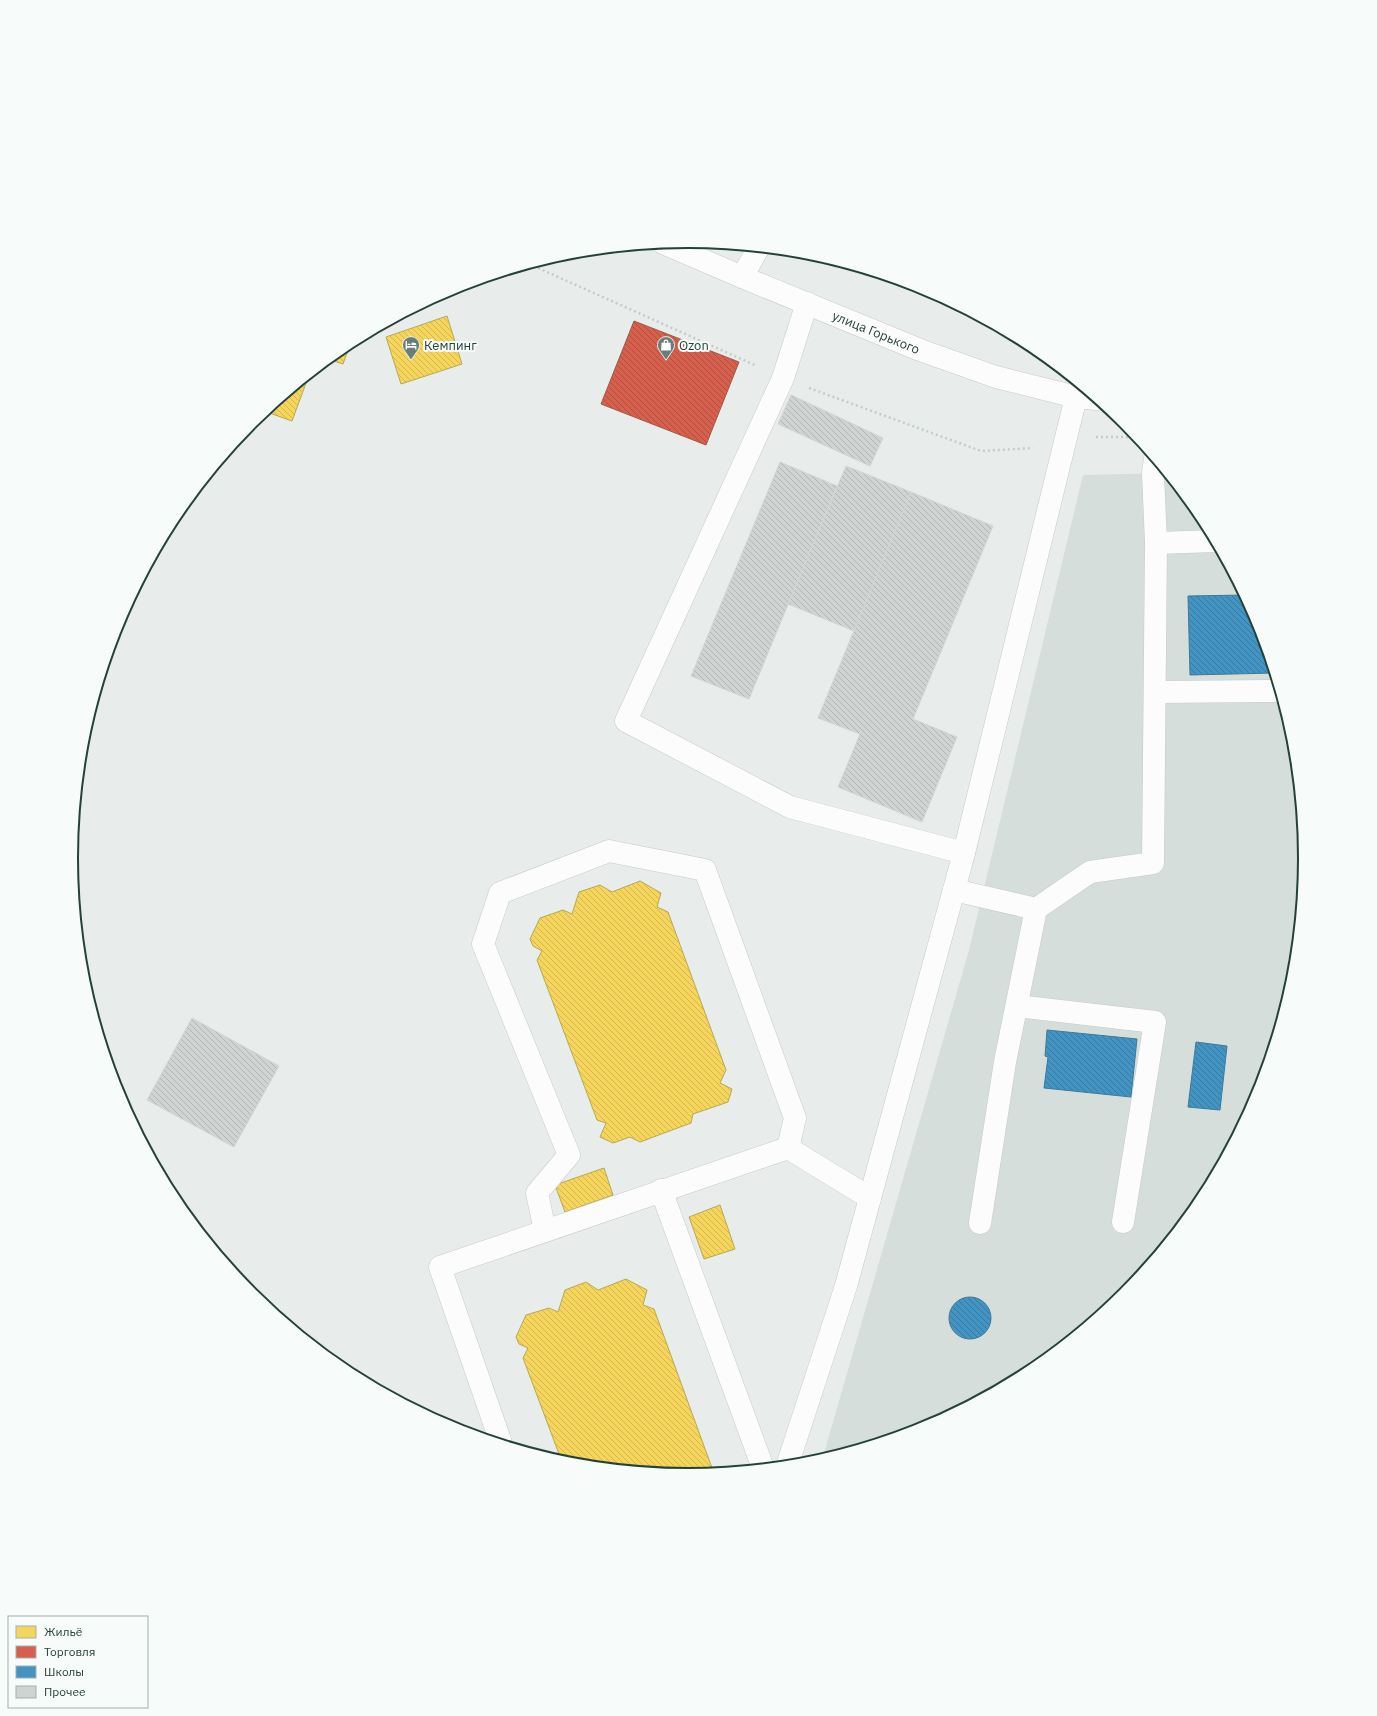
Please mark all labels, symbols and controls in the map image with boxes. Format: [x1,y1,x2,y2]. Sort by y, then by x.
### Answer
street label: улица Горького [830,307,922,357]
hotel icon: Кемпинг [401,335,421,360]
shop icon: Ozon [656,335,676,360]
place label: Кемпинг [424,337,477,354]
place label: Ozon [679,337,709,354]
legend [8,1616,148,1708]
text: Жильё [44,1624,83,1639]
text: Торговля [44,1644,95,1659]
text: Школы [44,1664,84,1679]
text: Прочее [44,1684,86,1699]

